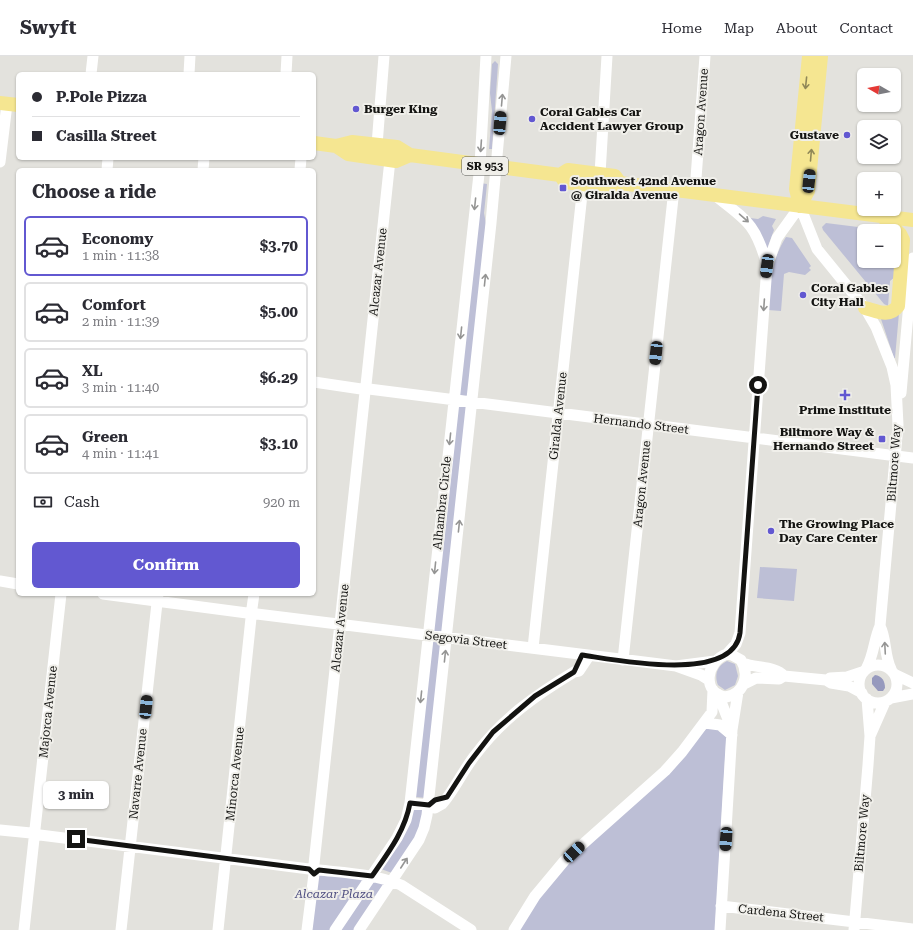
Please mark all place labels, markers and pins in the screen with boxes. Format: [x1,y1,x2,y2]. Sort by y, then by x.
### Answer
place label: Burger King [364,102,438,116]
marker: Burger King [351,104,361,114]
place label: Coral Gables Car Accident Lawyer Group [540,105,684,133]
marker: Coral Gables Car Accident Lawyer Group [527,114,537,124]
place label: Gustave [790,128,839,142]
marker: Gustave [842,130,852,140]
place label: Southwest 42nd Avenue @ Giralda Avenue [571,174,716,202]
marker: Southwest 42nd Avenue @ Giralda Avenue [558,183,568,193]
place label: Coral Gables City Hall [811,281,888,309]
marker: Coral Gables City Hall [798,290,808,300]
marker: Prime Institute [839,389,851,401]
place label: Prime Institute [799,403,891,417]
place label: Biltmore Way & Hernando Street [773,425,874,453]
marker: Biltmore Way & Hernando Street [877,434,887,444]
place label: The Growing Place Day Care Center [779,517,894,545]
marker: The Growing Place Day Care Center [766,526,776,536]

